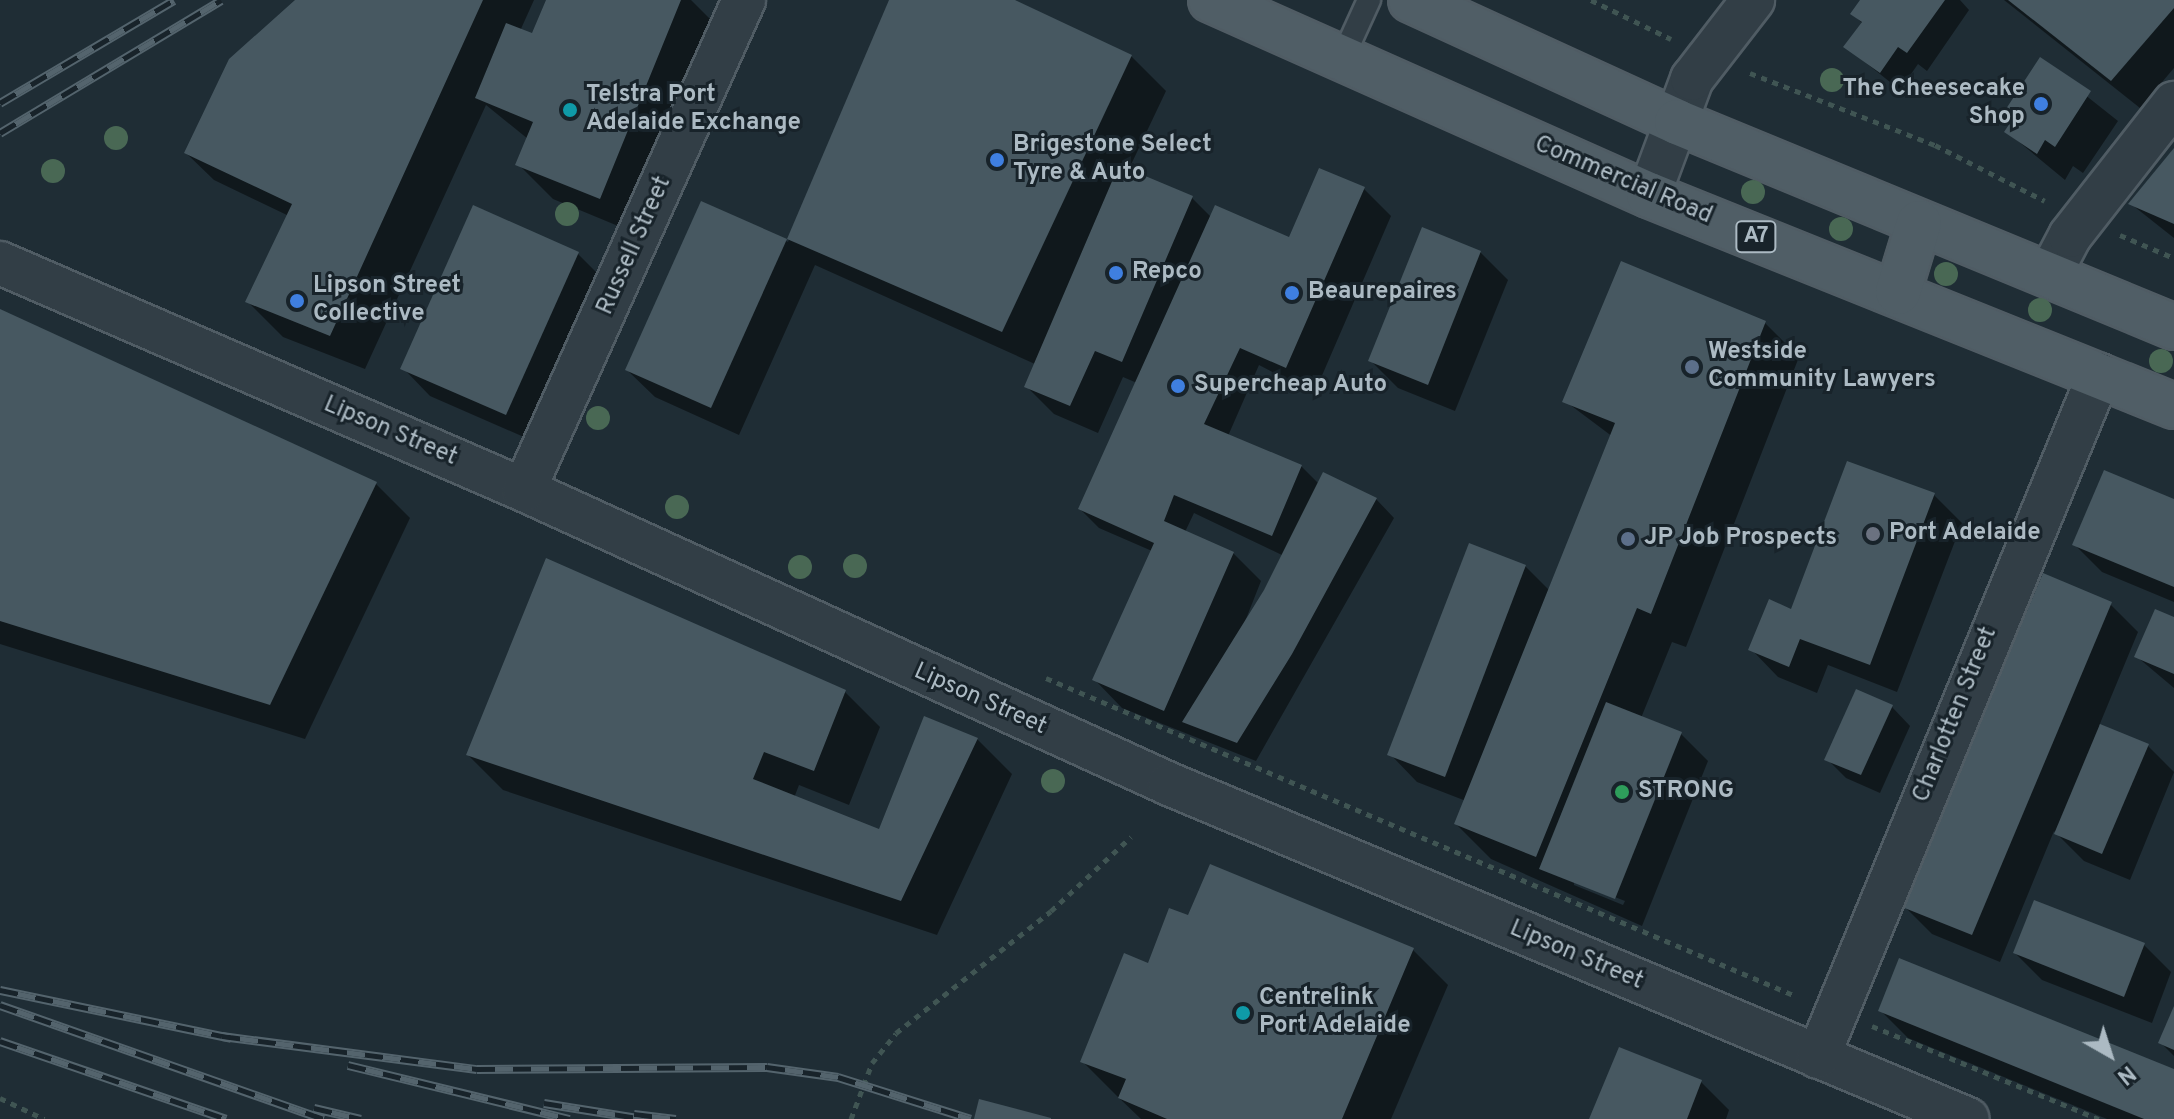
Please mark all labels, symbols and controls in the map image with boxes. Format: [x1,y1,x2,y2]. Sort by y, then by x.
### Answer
place label: The Cheesecake Shop [1842,76,2025,132]
place label: Telstra Port Adelaide Exchange [586,82,801,138]
marker: The Cheesecake Shop [2032,95,2050,113]
marker: Telstra Port Adelaide Exchange [561,101,579,119]
street label: Commercial Road [1530,131,1716,231]
place label: Brigestone Select Tyre & Auto [1013,132,1212,188]
marker: Brigestone Select Tyre & Auto [988,151,1006,169]
street label: Russell Street [592,172,678,320]
road number: A7 [1734,219,1778,255]
place label: Repco [1132,259,1202,287]
marker: Repco [1107,264,1125,282]
place label: Lipson Street Collective [313,273,461,329]
place label: Beaurepaires [1308,279,1457,307]
marker: Beaurepaires [1283,284,1301,302]
marker: Lipson Street Collective [288,292,306,310]
place label: Westside Community Lawyers [1708,339,1936,395]
marker: Westside Community Lawyers [1683,358,1701,376]
place label: Supercheap Auto [1194,372,1388,400]
marker: Supercheap Auto [1169,377,1187,395]
street label: Lipson Street [319,391,461,473]
place label: Port Adelaide [1889,520,2041,548]
place label: JP Job Prospects [1644,525,1837,553]
marker: Port Adelaide [1864,525,1882,543]
marker: JP Job Prospects [1619,530,1637,548]
street label: Charlotten Street [1908,623,2004,807]
street label: Lipson Street [909,658,1051,742]
place label: STRONG [1638,778,1734,806]
marker: STRONG [1613,783,1631,801]
street label: Lipson Street [1505,915,1647,997]
place label: Centrelink Port Adelaide [1259,985,1411,1041]
marker: Centrelink Port Adelaide [1234,1004,1252,1022]
north arrow [2070,1015,2150,1095]
text: N [2111,1059,2140,1089]

